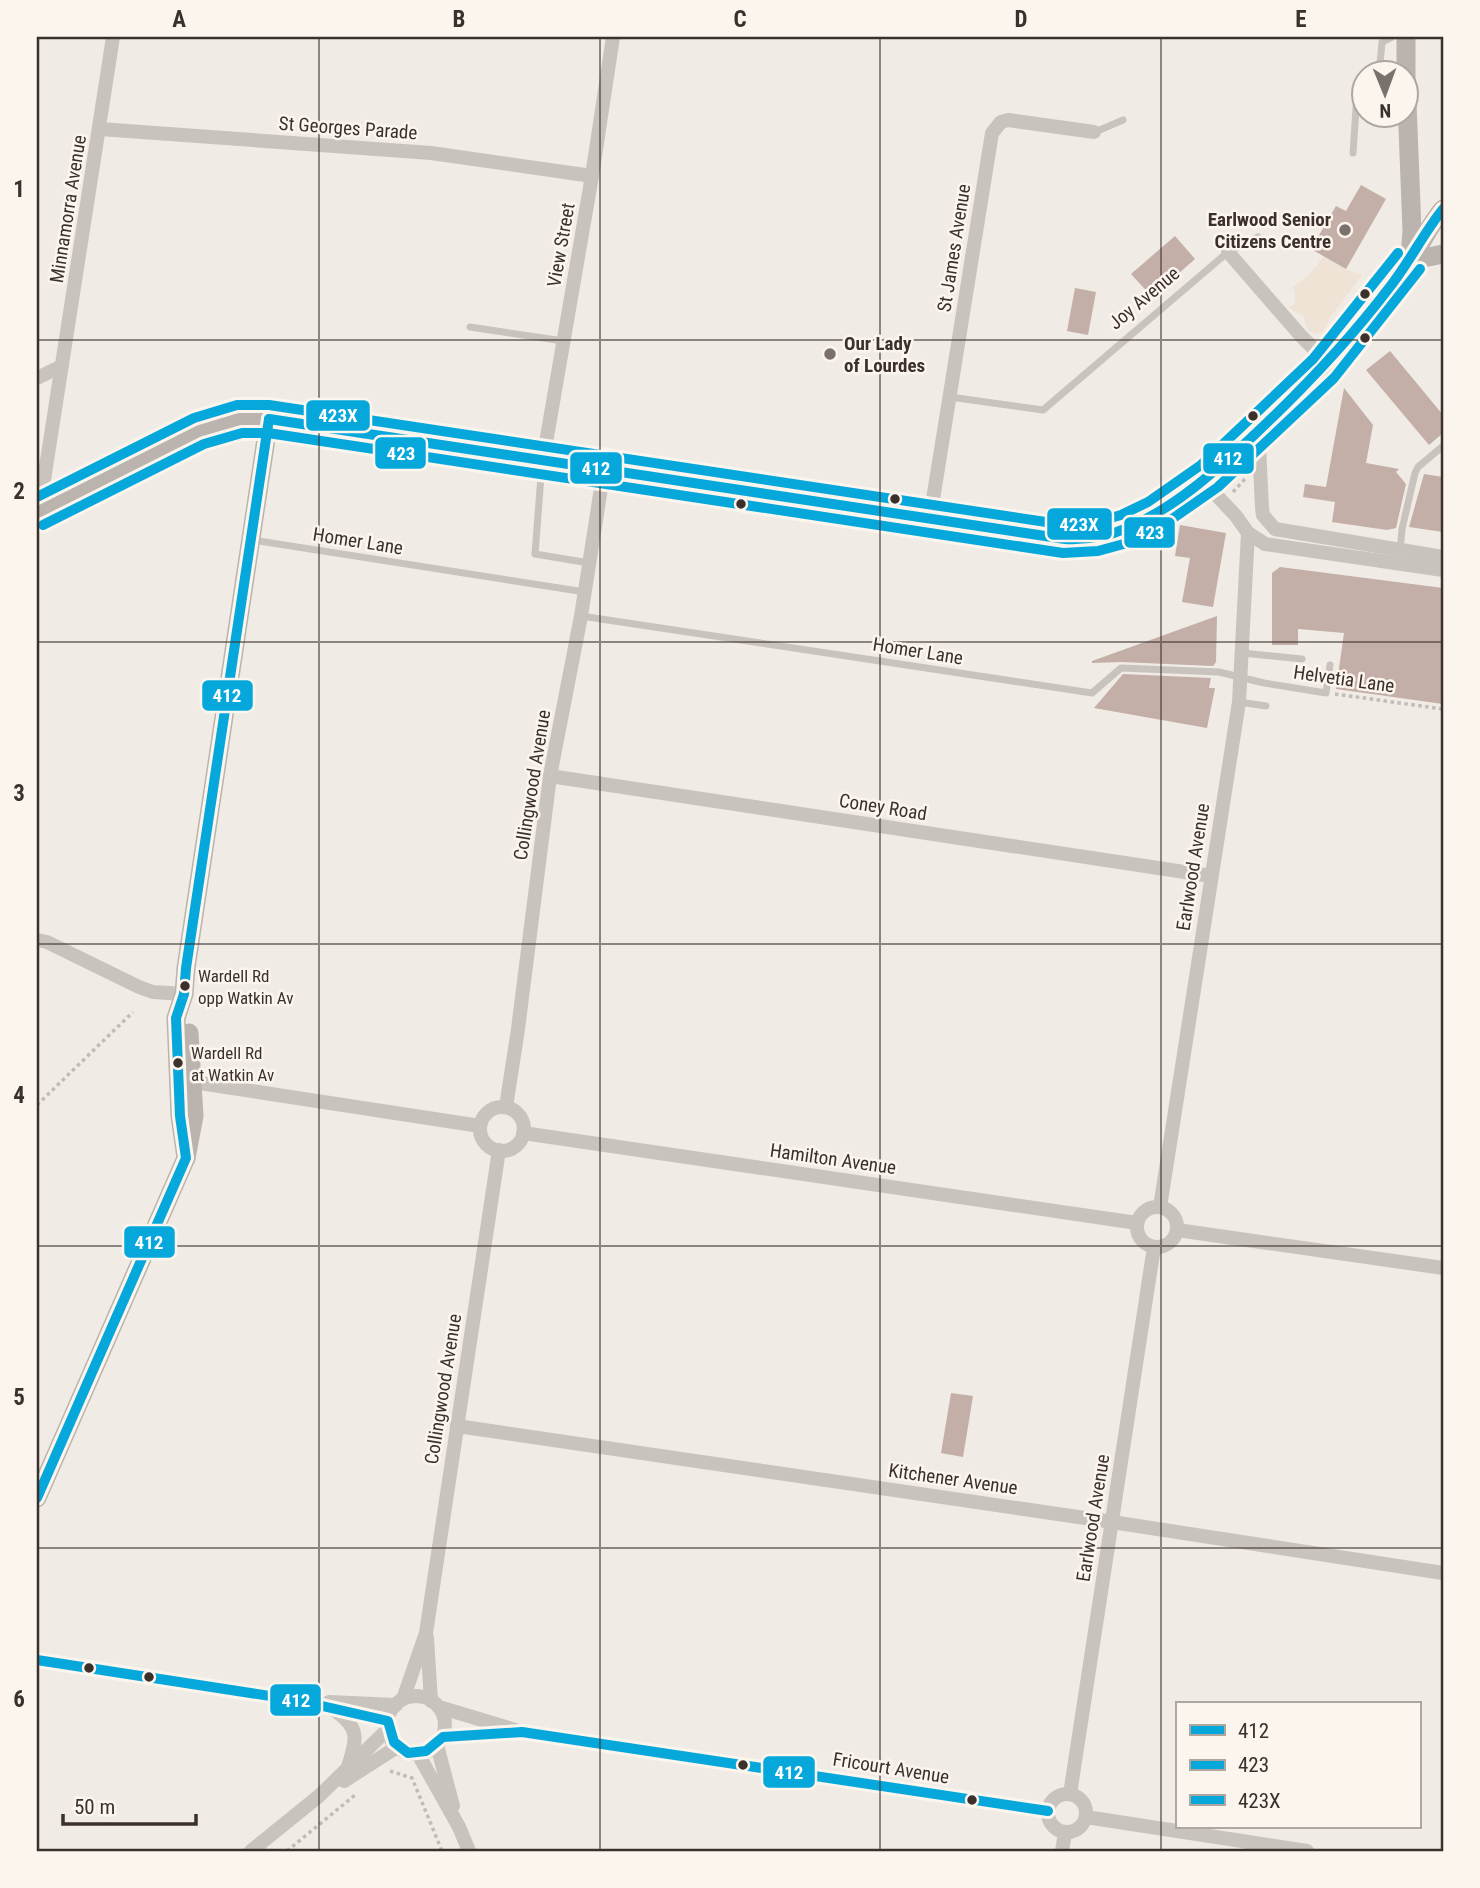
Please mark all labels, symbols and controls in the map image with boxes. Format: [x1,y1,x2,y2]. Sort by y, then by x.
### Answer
text: A [172,6,186,33]
text: B [453,6,465,33]
text: C [733,6,747,33]
text: D [1015,6,1028,33]
text: E [1295,6,1307,33]
north arrow [1350,60,1420,130]
text: N [1379,99,1391,122]
street label: St Georges Parade [278,112,418,144]
street label: Minnamorra Avenue [45,133,91,285]
text: 1 [13,176,25,203]
street label: St James Avenue [933,182,975,314]
street label: View Street [542,201,580,289]
place label: Earlwood Senior Citizens Centre [1208,208,1331,253]
marker: Earlwood Senior Citizens Centre [1337,222,1353,238]
street label: Joy Avenue [1104,262,1184,334]
unlabelled marker [1358,287,1372,301]
unlabelled marker [1358,331,1372,345]
place label: Our Lady of Lourdes [844,332,925,377]
marker: Our Lady of Lourdes [822,346,838,362]
line badge: 423X [305,399,371,432]
text: 423X [318,404,358,427]
unlabelled marker [1246,409,1260,423]
line badge: 423 [374,436,427,470]
text: 423 [387,442,415,465]
line badge: 412 [1202,442,1255,475]
text: 412 [1214,447,1242,470]
line badge: 412 [569,451,623,485]
text: 412 [582,457,610,480]
text: 2 [13,478,25,505]
unlabelled marker [888,492,902,506]
unlabelled marker [734,497,748,511]
line badge: 423X [1046,507,1113,541]
text: 423X [1059,513,1099,536]
line badge: 423 [1123,516,1176,549]
text: 423 [1136,521,1164,544]
street label: Homer Lane [311,523,405,559]
street label: Homer Lane [871,633,965,669]
street label: Helvetia Lane [1292,661,1396,697]
line badge: 412 [201,679,254,712]
text: 412 [213,684,241,707]
street label: Collingwood Avenue [509,708,555,862]
text: 3 [13,780,25,807]
street label: Coney Road [837,789,929,825]
street label: Earlwood Avenue [1172,802,1214,932]
place label: Wardell Rd opp Watkin Av [198,966,293,1008]
marker: Wardell Rd opp Watkin Av [178,979,192,993]
place label: Wardell Rd at Watkin Av [191,1043,274,1085]
marker: Wardell Rd at Watkin Av [171,1056,185,1070]
text: 4 [13,1082,25,1109]
street label: Hamilton Avenue [768,1139,898,1179]
line badge: 412 [123,1225,176,1259]
text: 412 [135,1231,163,1254]
street label: Collingwood Avenue [420,1312,466,1466]
text: 5 [13,1384,25,1411]
street label: Earlwood Avenue [1072,1453,1114,1583]
street label: Kitchener Avenue [887,1459,1019,1499]
unlabelled marker [82,1661,96,1675]
unlabelled marker [142,1670,156,1684]
line badge: 412 [269,1683,322,1717]
text: 6 [13,1686,25,1713]
text: 412 [282,1689,310,1712]
legend [1176,1702,1420,1828]
text: 412 [1238,1719,1269,1743]
street label: Fricourt Avenue [831,1747,951,1789]
text: 423 [1238,1753,1269,1777]
line badge: 412 [762,1755,816,1789]
unlabelled marker [736,1758,750,1772]
text: 412 [775,1761,803,1784]
scale bar [63,1783,196,1827]
text: 423X [1238,1789,1281,1813]
unlabelled marker [965,1793,979,1807]
text: 50 m [74,1795,115,1819]

